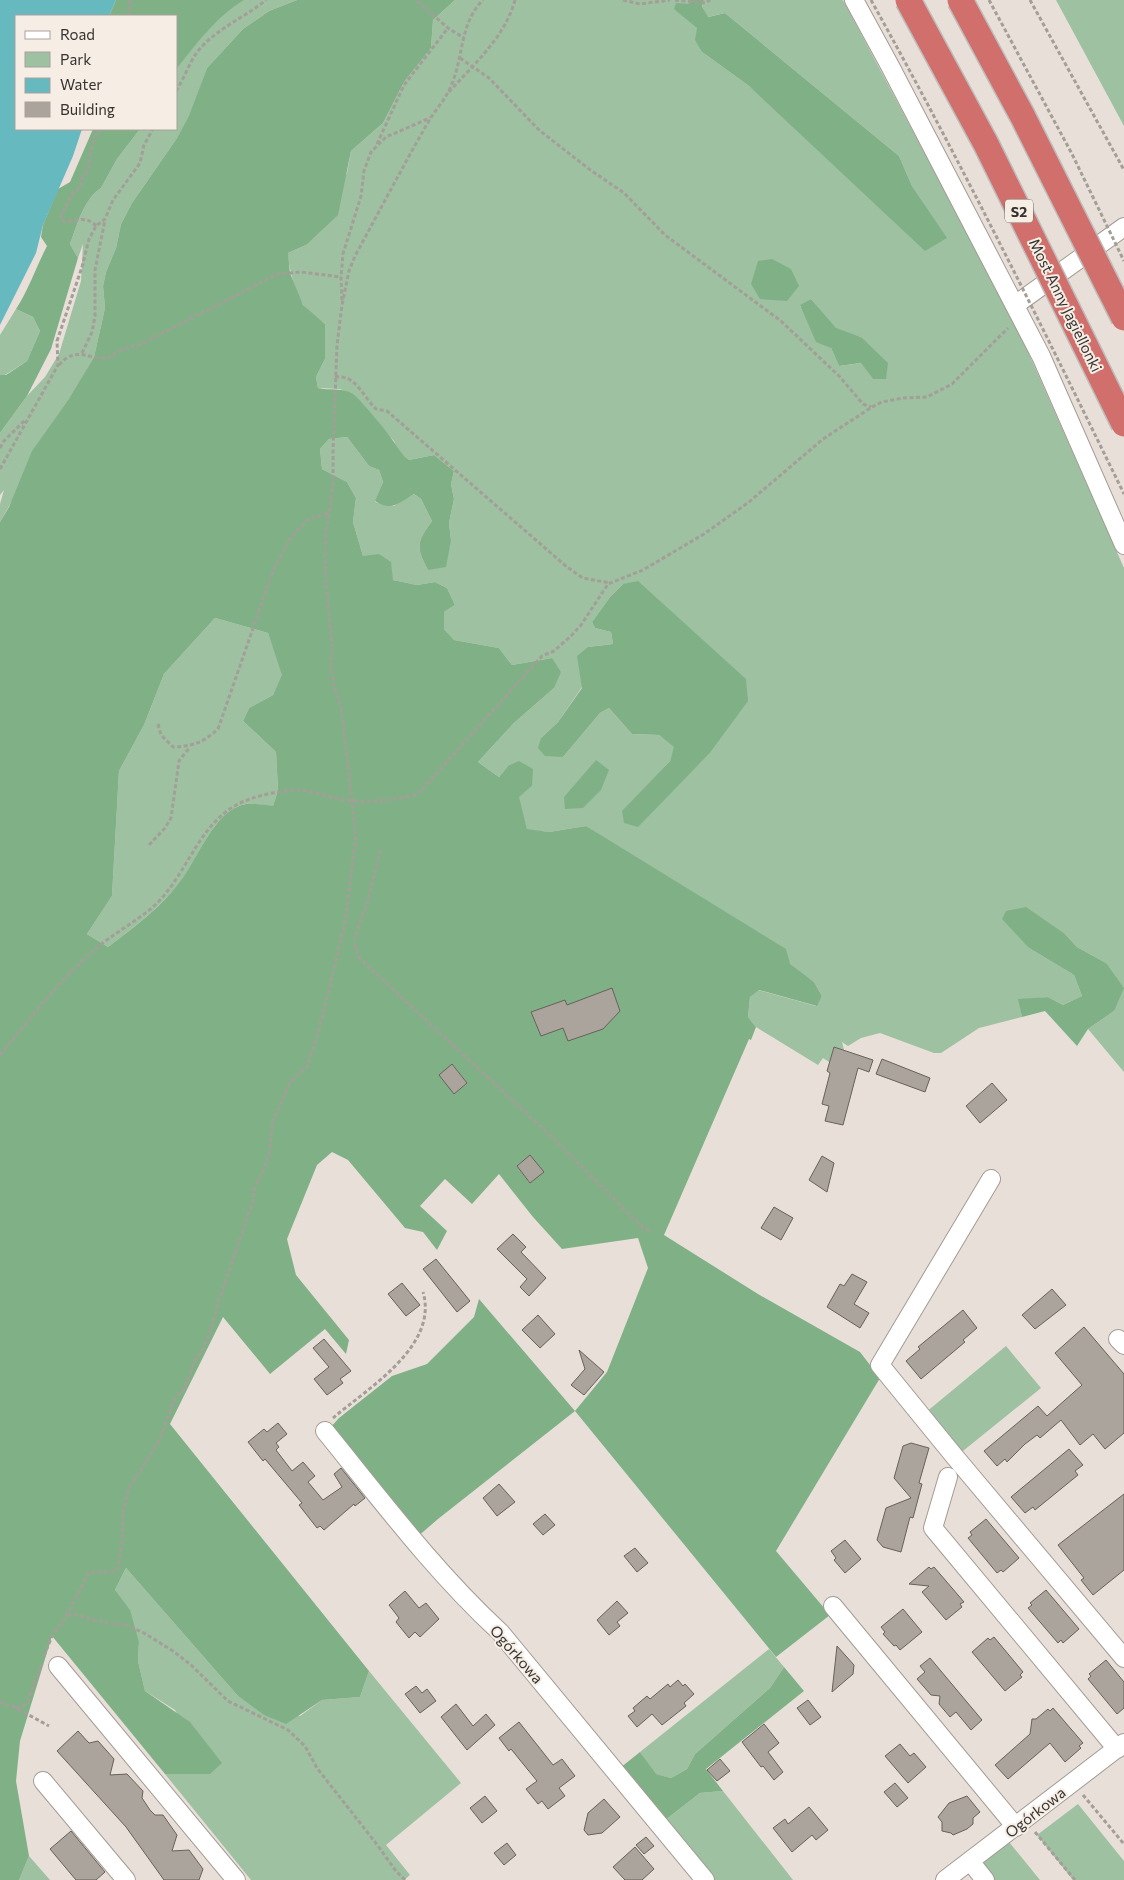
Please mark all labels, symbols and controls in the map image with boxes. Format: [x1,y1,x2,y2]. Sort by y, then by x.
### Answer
legend [15,15,178,130]
text: Road [60,25,95,43]
text: Park [60,50,91,68]
text: Water [60,75,102,93]
text: Building [60,100,115,118]
road number: S2 [1005,200,1033,222]
street label: Most Anny Jagiellonki [1026,235,1106,375]
street label: Ogórkowa [487,1621,547,1687]
street label: Ogórkowa [1001,1783,1069,1841]

